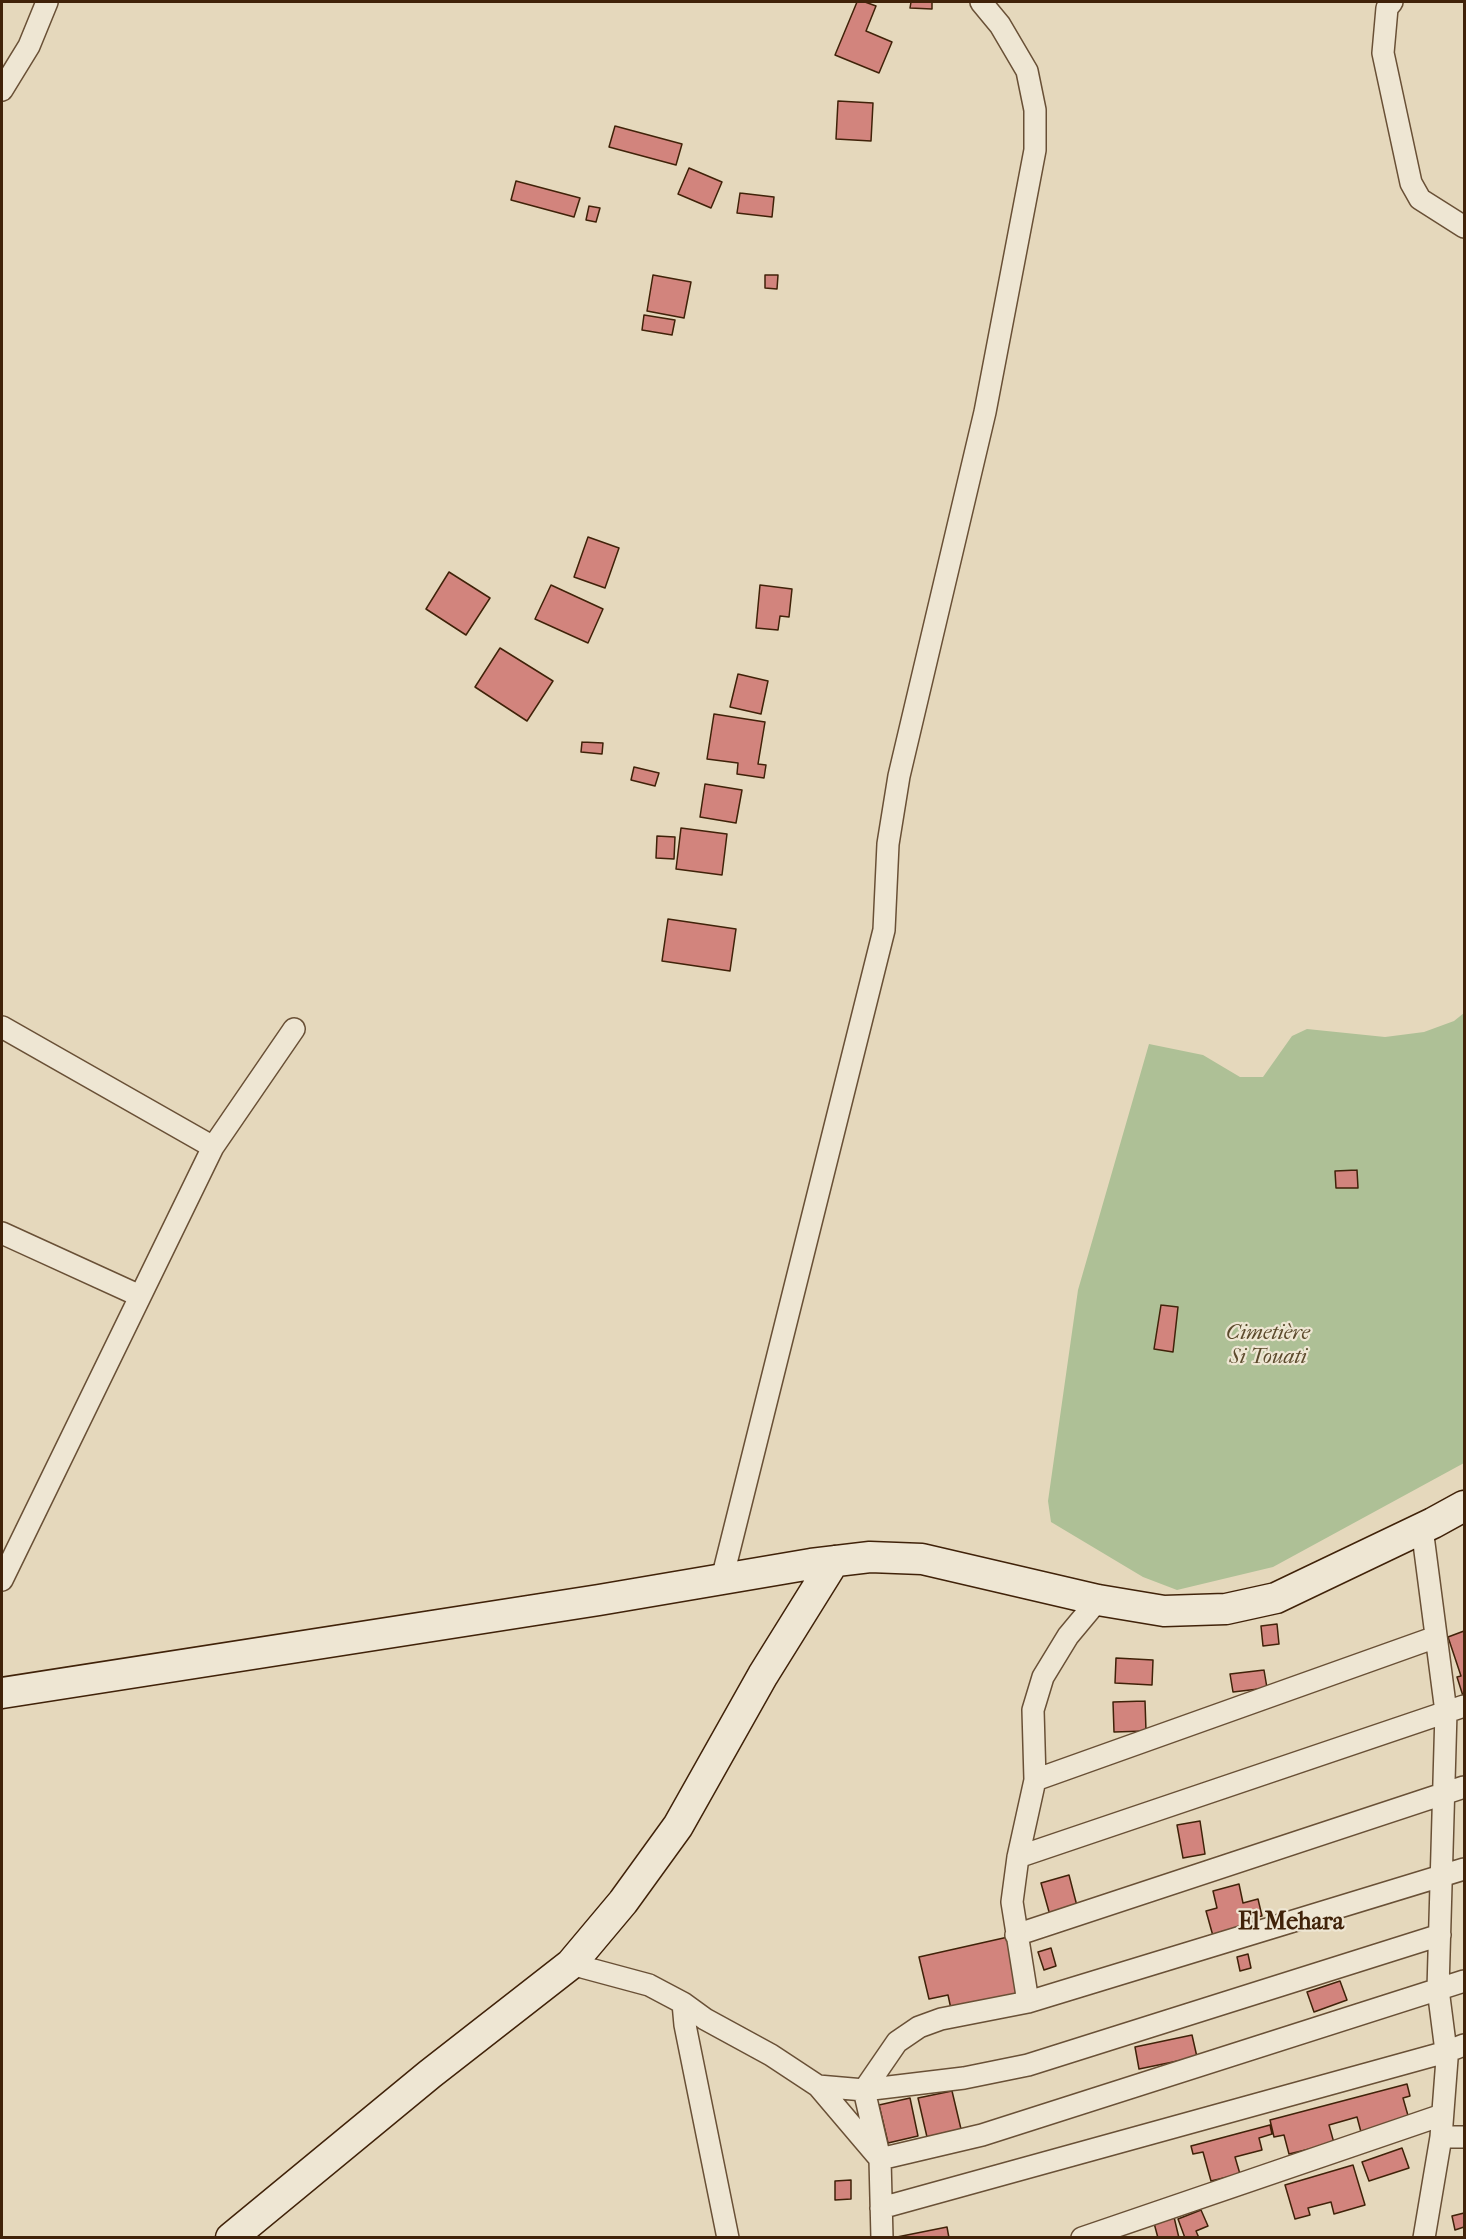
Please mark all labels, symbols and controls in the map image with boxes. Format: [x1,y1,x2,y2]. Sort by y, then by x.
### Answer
park label: Cimetière Si Touati [1226,1321,1310,1371]
district label: El Mehara [1238,1909,1344,1937]

